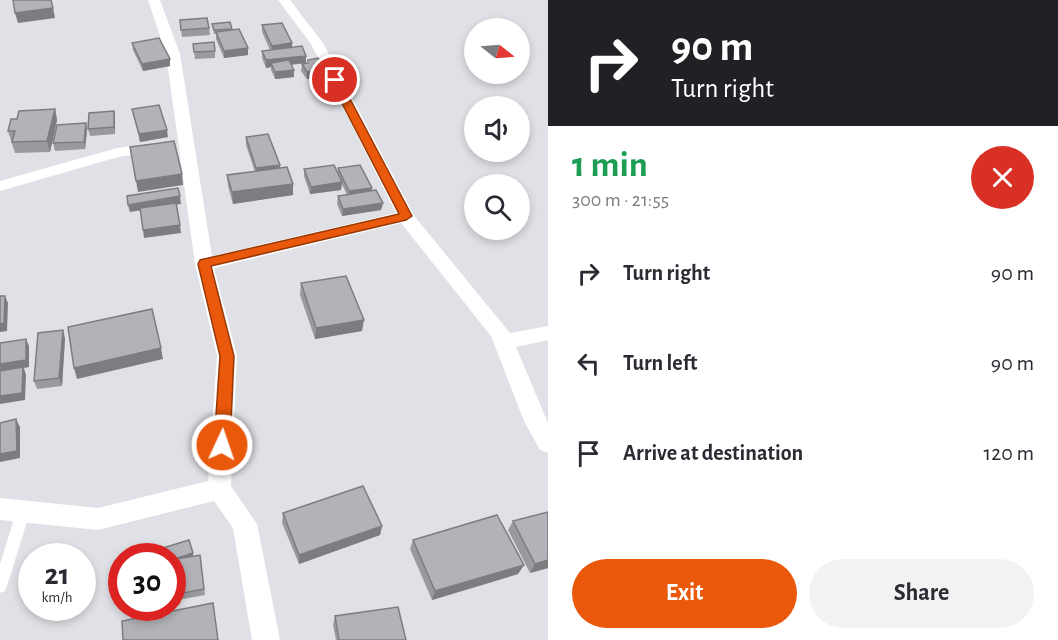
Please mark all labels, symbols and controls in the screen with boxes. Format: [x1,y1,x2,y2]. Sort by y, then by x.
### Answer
north arrow [464,18,530,84]
map controls [464,18,530,240]
icon: right [572,24,650,102]
text: 90 m [671,26,753,68]
pin [309,54,360,105]
icon: arrive [318,63,351,96]
text: Turn right [671,75,774,102]
button: sound [464,96,530,162]
button: close [971,146,1034,209]
text: 1 min [572,147,648,183]
button: search [464,174,530,240]
text: 300 m · 21:55 [572,190,669,210]
icon: right [572,257,605,290]
text: Turn right [623,262,710,284]
text: 90 m [991,262,1034,284]
icon: left [572,347,605,380]
text: Turn left [623,352,697,374]
text: 90 m [991,352,1034,374]
position arrow [190,413,254,477]
icon: arrive [572,437,605,470]
text: Arrive at destination [623,442,803,464]
text: 120 m [984,442,1034,464]
speed limit sign: 30 [108,543,186,621]
button: Exit [572,559,797,628]
button: Share [809,559,1034,628]
text: 21 [45,560,69,590]
text: km/h [42,590,72,605]

